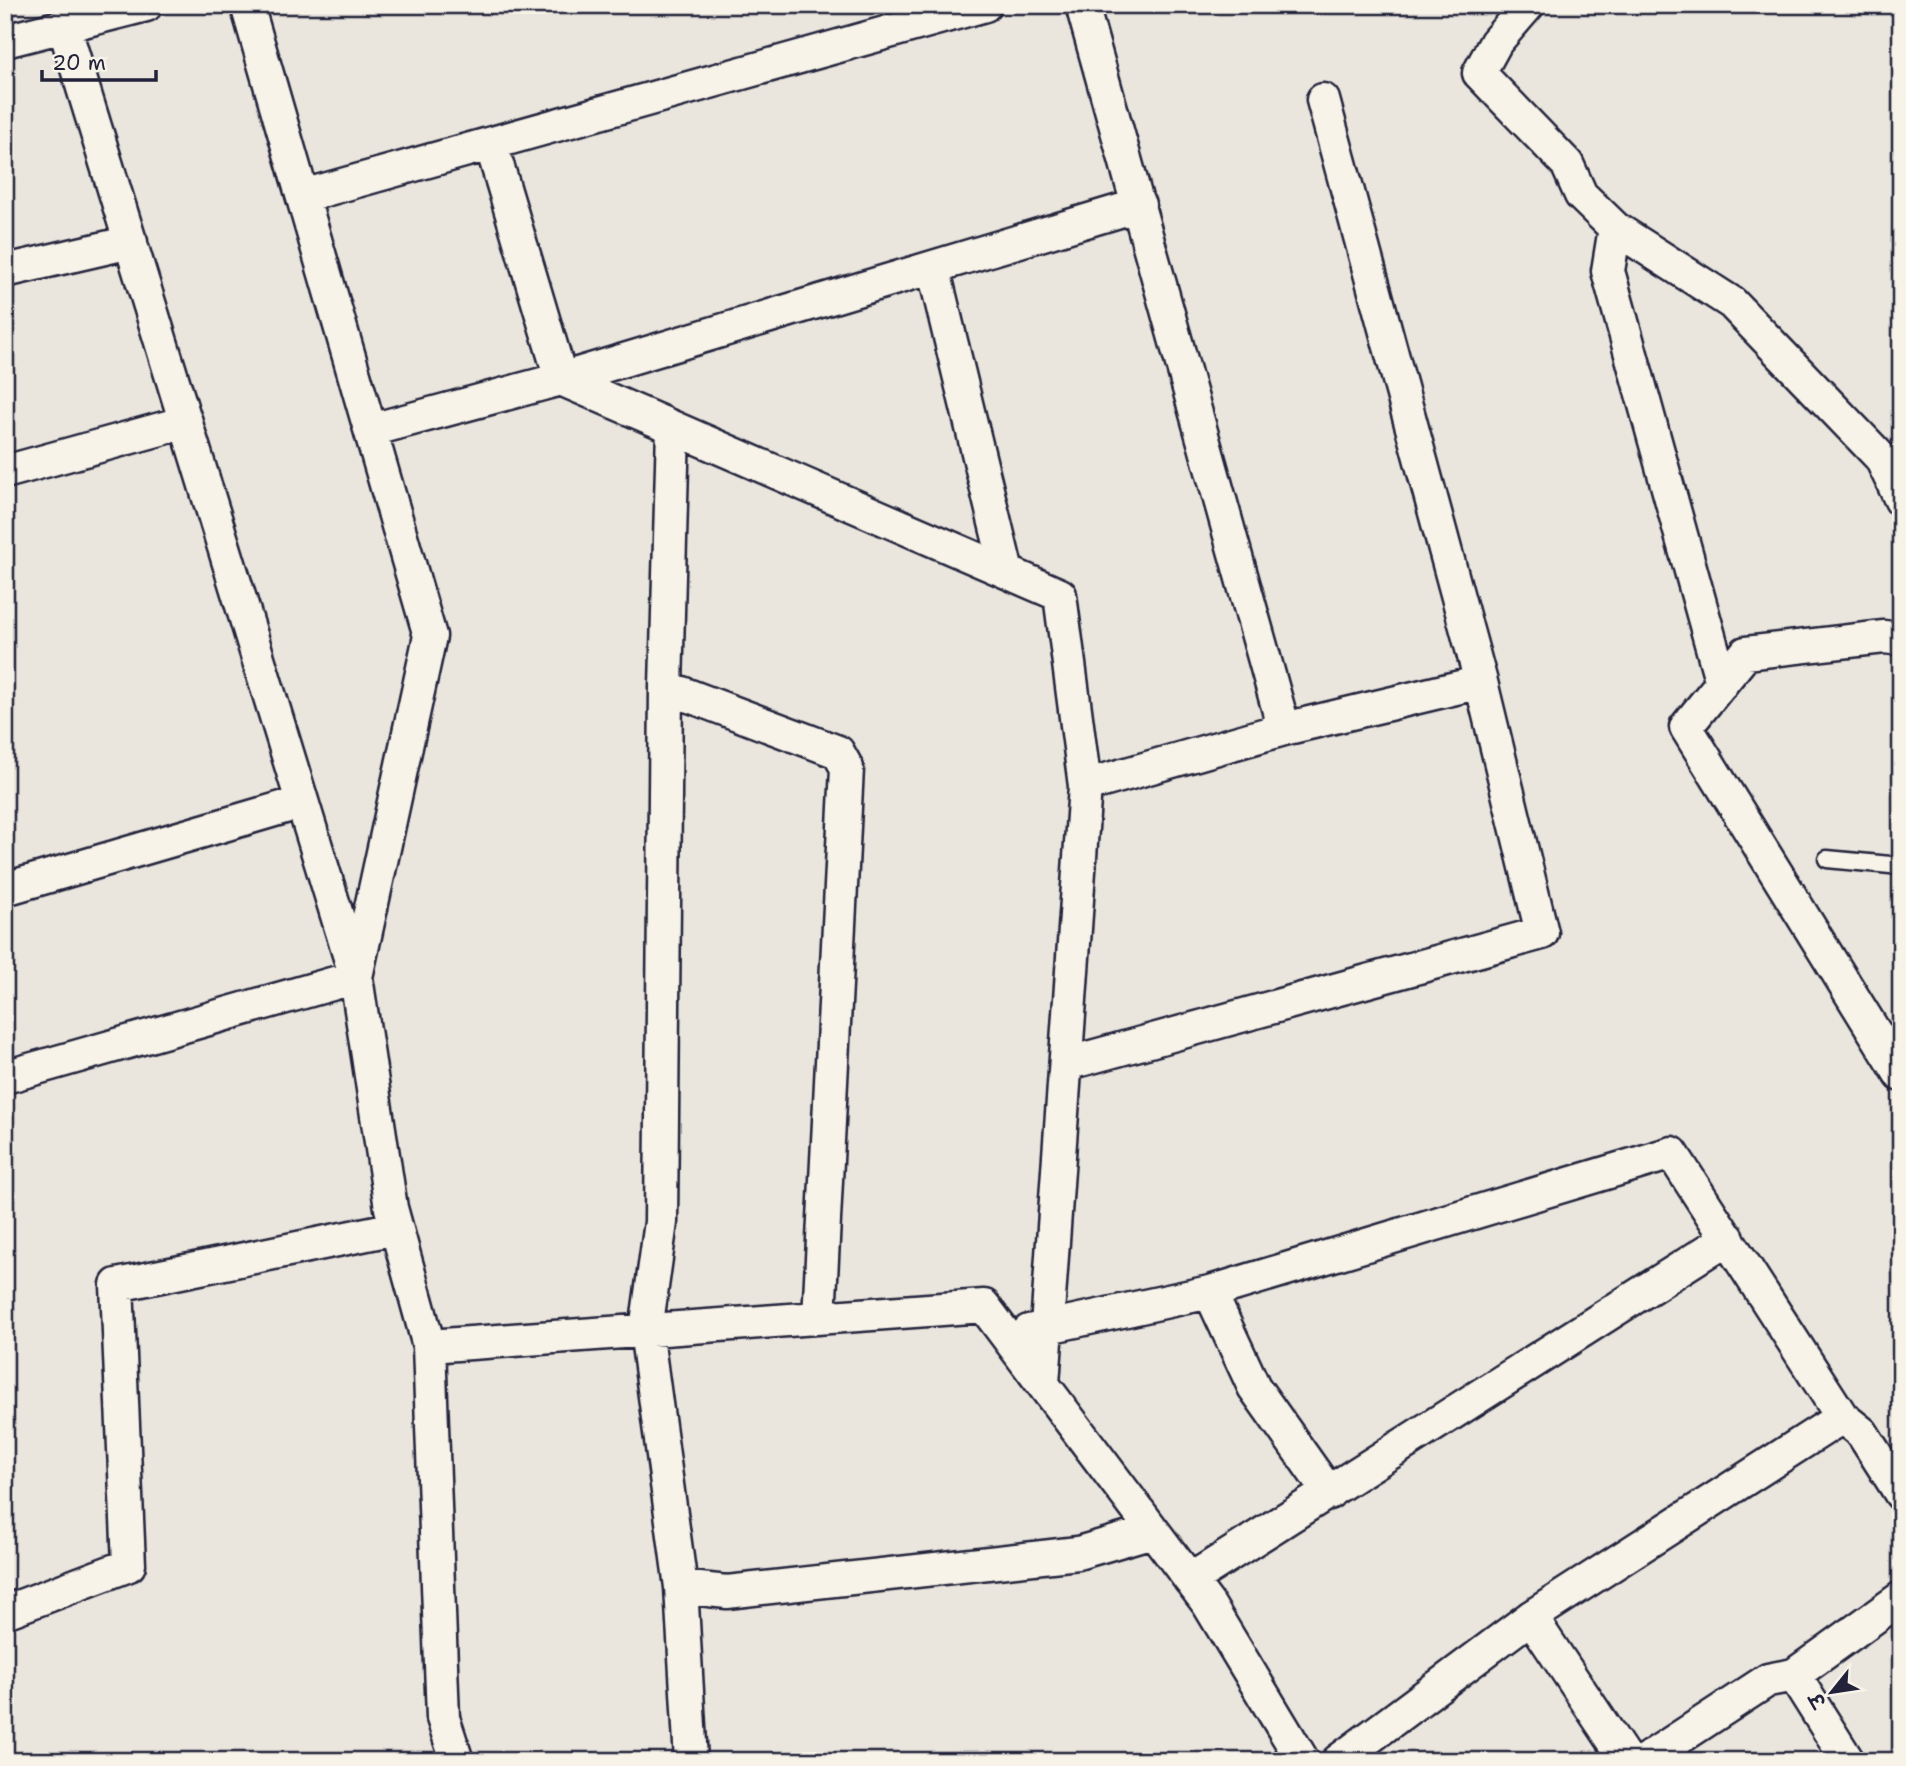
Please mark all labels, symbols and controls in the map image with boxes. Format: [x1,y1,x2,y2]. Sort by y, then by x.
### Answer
scale bar [42,38,156,82]
text: 20 m [52,49,106,77]
north arrow [1798,1658,1868,1728]
text: उ [1803,1686,1833,1714]

